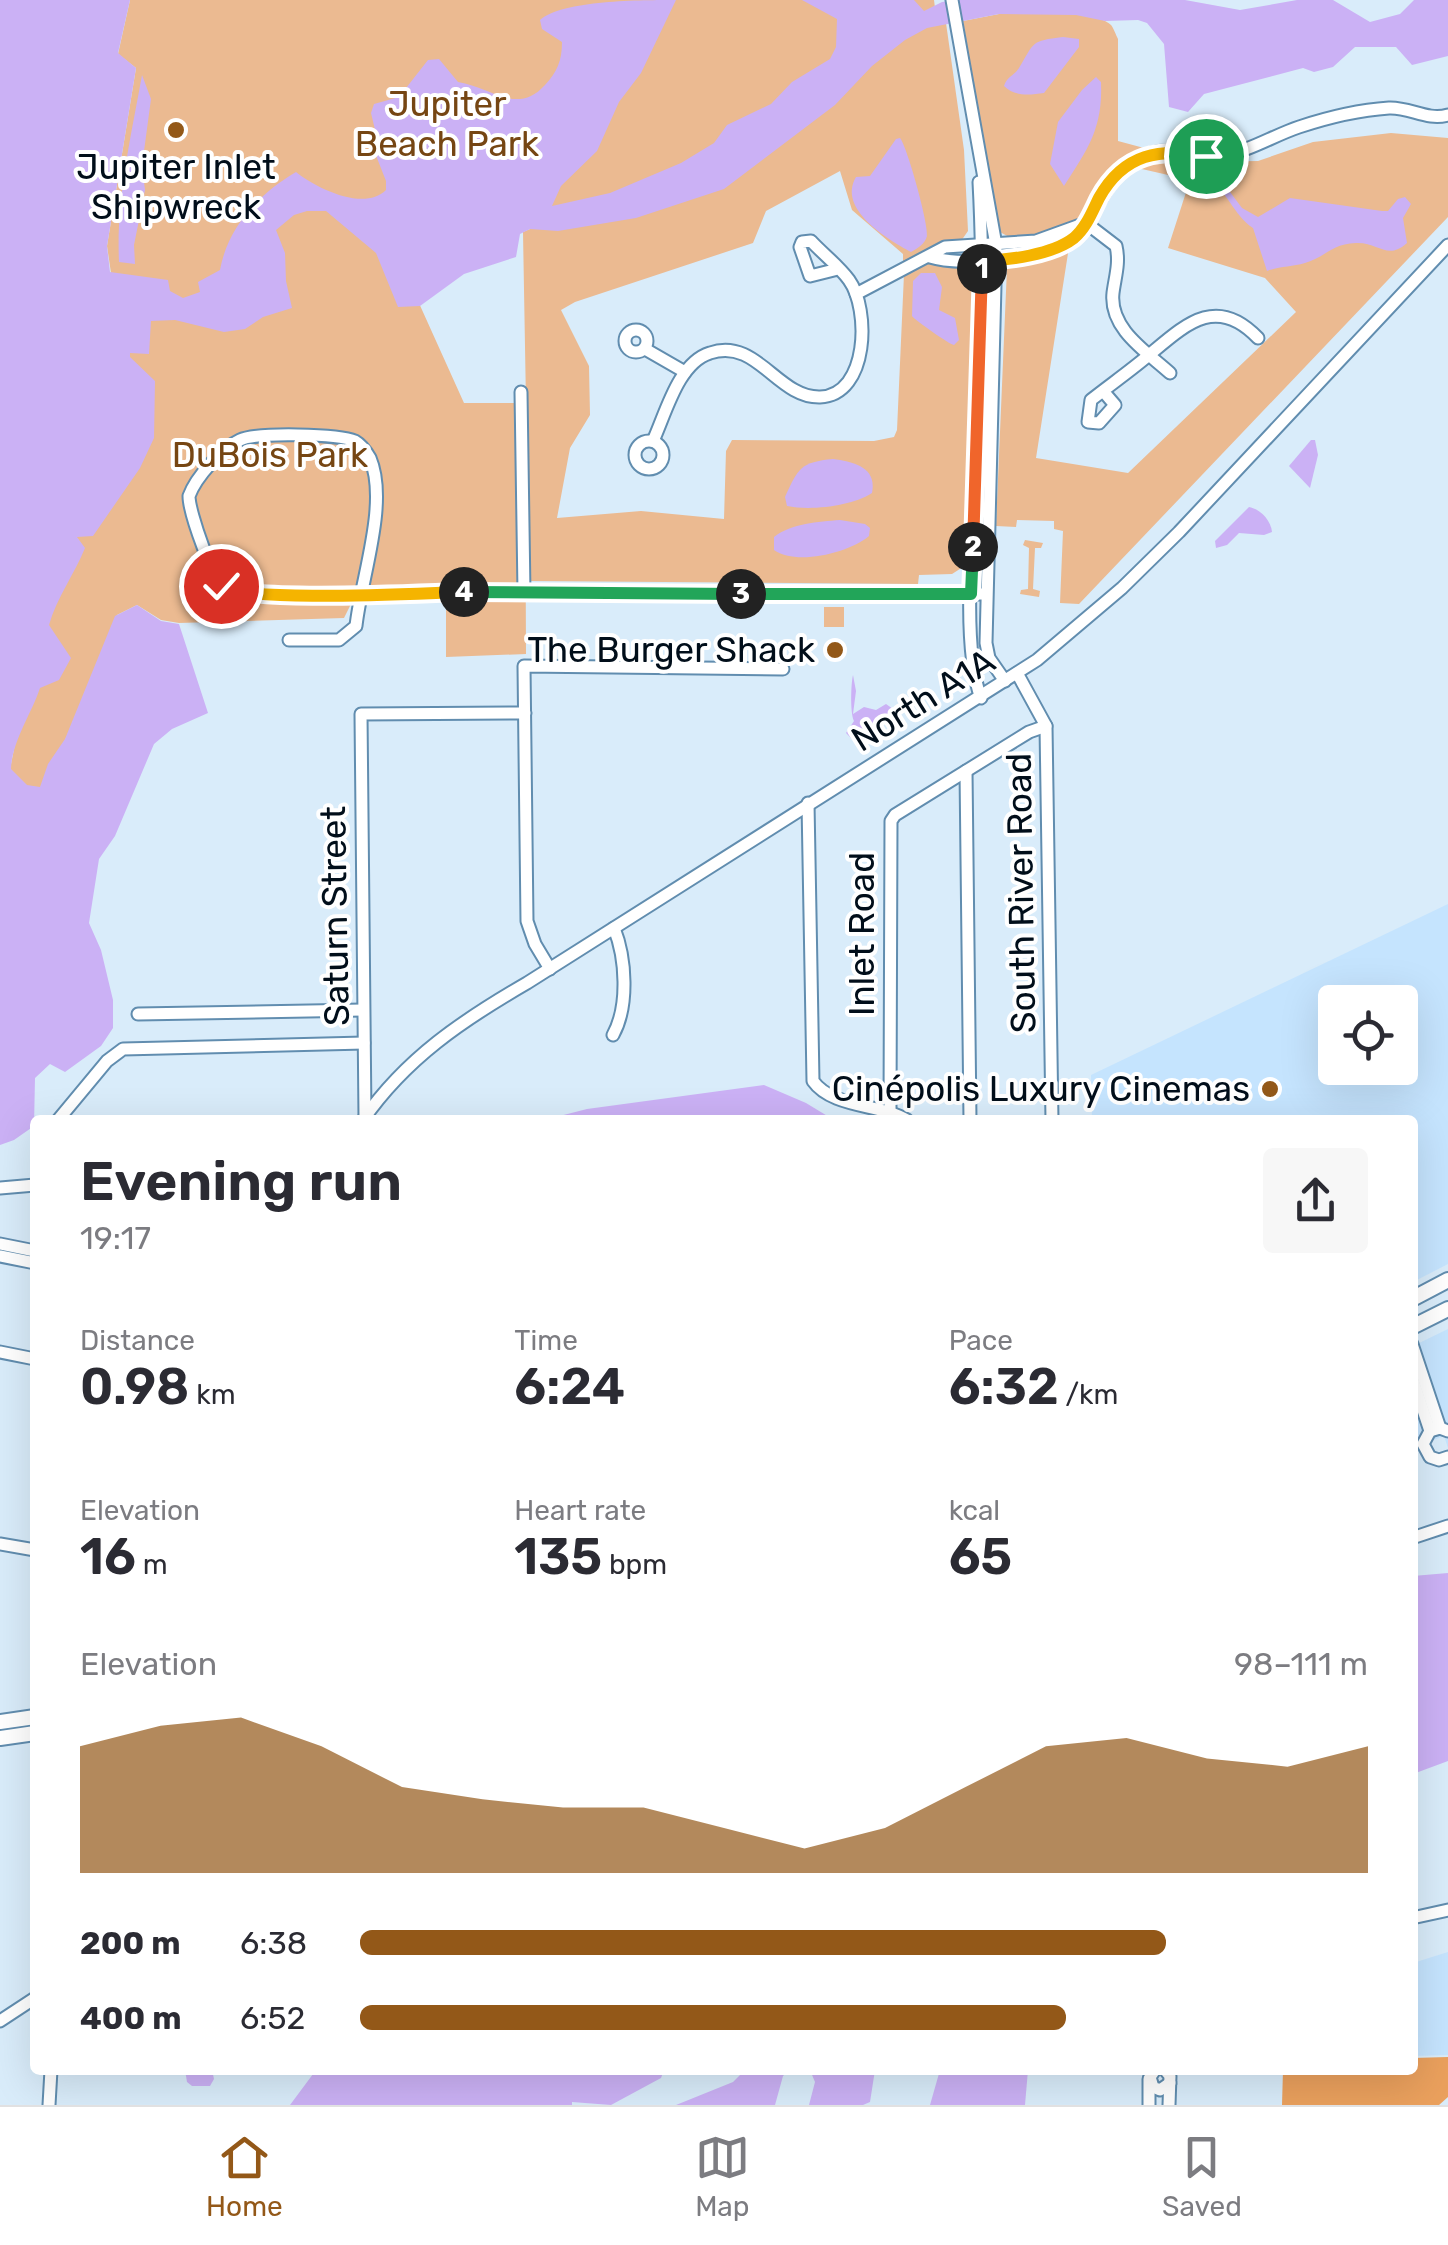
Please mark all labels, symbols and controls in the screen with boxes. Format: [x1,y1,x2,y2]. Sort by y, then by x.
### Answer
park label: Jupiter Beach Park [355,83,539,165]
pin [1164,114,1249,199]
marker: Jupiter Inlet Shipwreck [165,119,187,141]
icon: arrive [1179,129,1234,184]
place label: Jupiter Inlet Shipwreck [76,146,276,228]
pin: 1 [957,244,1007,294]
text: 1 [975,252,989,285]
park label: DuBois Park [172,434,368,476]
pin: 2 [948,522,998,572]
text: 2 [964,530,982,563]
pin [179,544,264,629]
icon: check [194,559,249,614]
pin: 4 [439,567,489,617]
pin: 3 [716,569,766,619]
text: 4 [454,575,474,608]
text: 3 [732,577,750,610]
place label: The Burger Shack [527,629,815,671]
marker: The Burger Shack [824,639,846,661]
street label: North A1A [844,640,1002,760]
street label: South River Road [998,753,1044,1033]
street label: Saturn Street [312,806,358,1026]
street label: Inlet Road [841,852,883,1016]
map controls [1318,985,1418,1085]
button: locate [1318,985,1418,1085]
place label: Cinépolis Luxury Cinemas [832,1068,1250,1110]
marker: Cinépolis Luxury Cinemas [1259,1078,1281,1100]
button: share [1263,1148,1368,1253]
text: Evening run [80,1149,402,1214]
text: 19:17 [80,1219,151,1257]
text: Distance [80,1324,195,1357]
text: Time [514,1324,578,1357]
text: Pace [949,1324,1013,1357]
text: 0.98 [80,1357,189,1417]
text: 6:24 [514,1357,625,1417]
text: 6:32 [949,1357,1059,1417]
text: km [189,1378,236,1411]
text: /km [1059,1378,1118,1411]
text: Elevation [80,1494,200,1527]
text: Heart rate [514,1494,646,1527]
text: kcal [949,1494,1000,1527]
text: 16 [80,1527,136,1587]
text: 135 [514,1527,602,1587]
text: 65 [949,1527,1012,1587]
text: m [136,1548,168,1581]
text: bpm [602,1548,667,1581]
text: Elevation [80,1645,217,1683]
text: 98–111 m [1234,1645,1368,1683]
text: 200 m [80,1924,180,1962]
text: 6:38 [240,1924,307,1962]
text: 400 m [80,1999,182,2037]
text: 6:52 [240,1999,305,2037]
tab: Home [206,2130,283,2223]
tab: Map [695,2130,750,2223]
tab: Saved [1162,2130,1242,2223]

